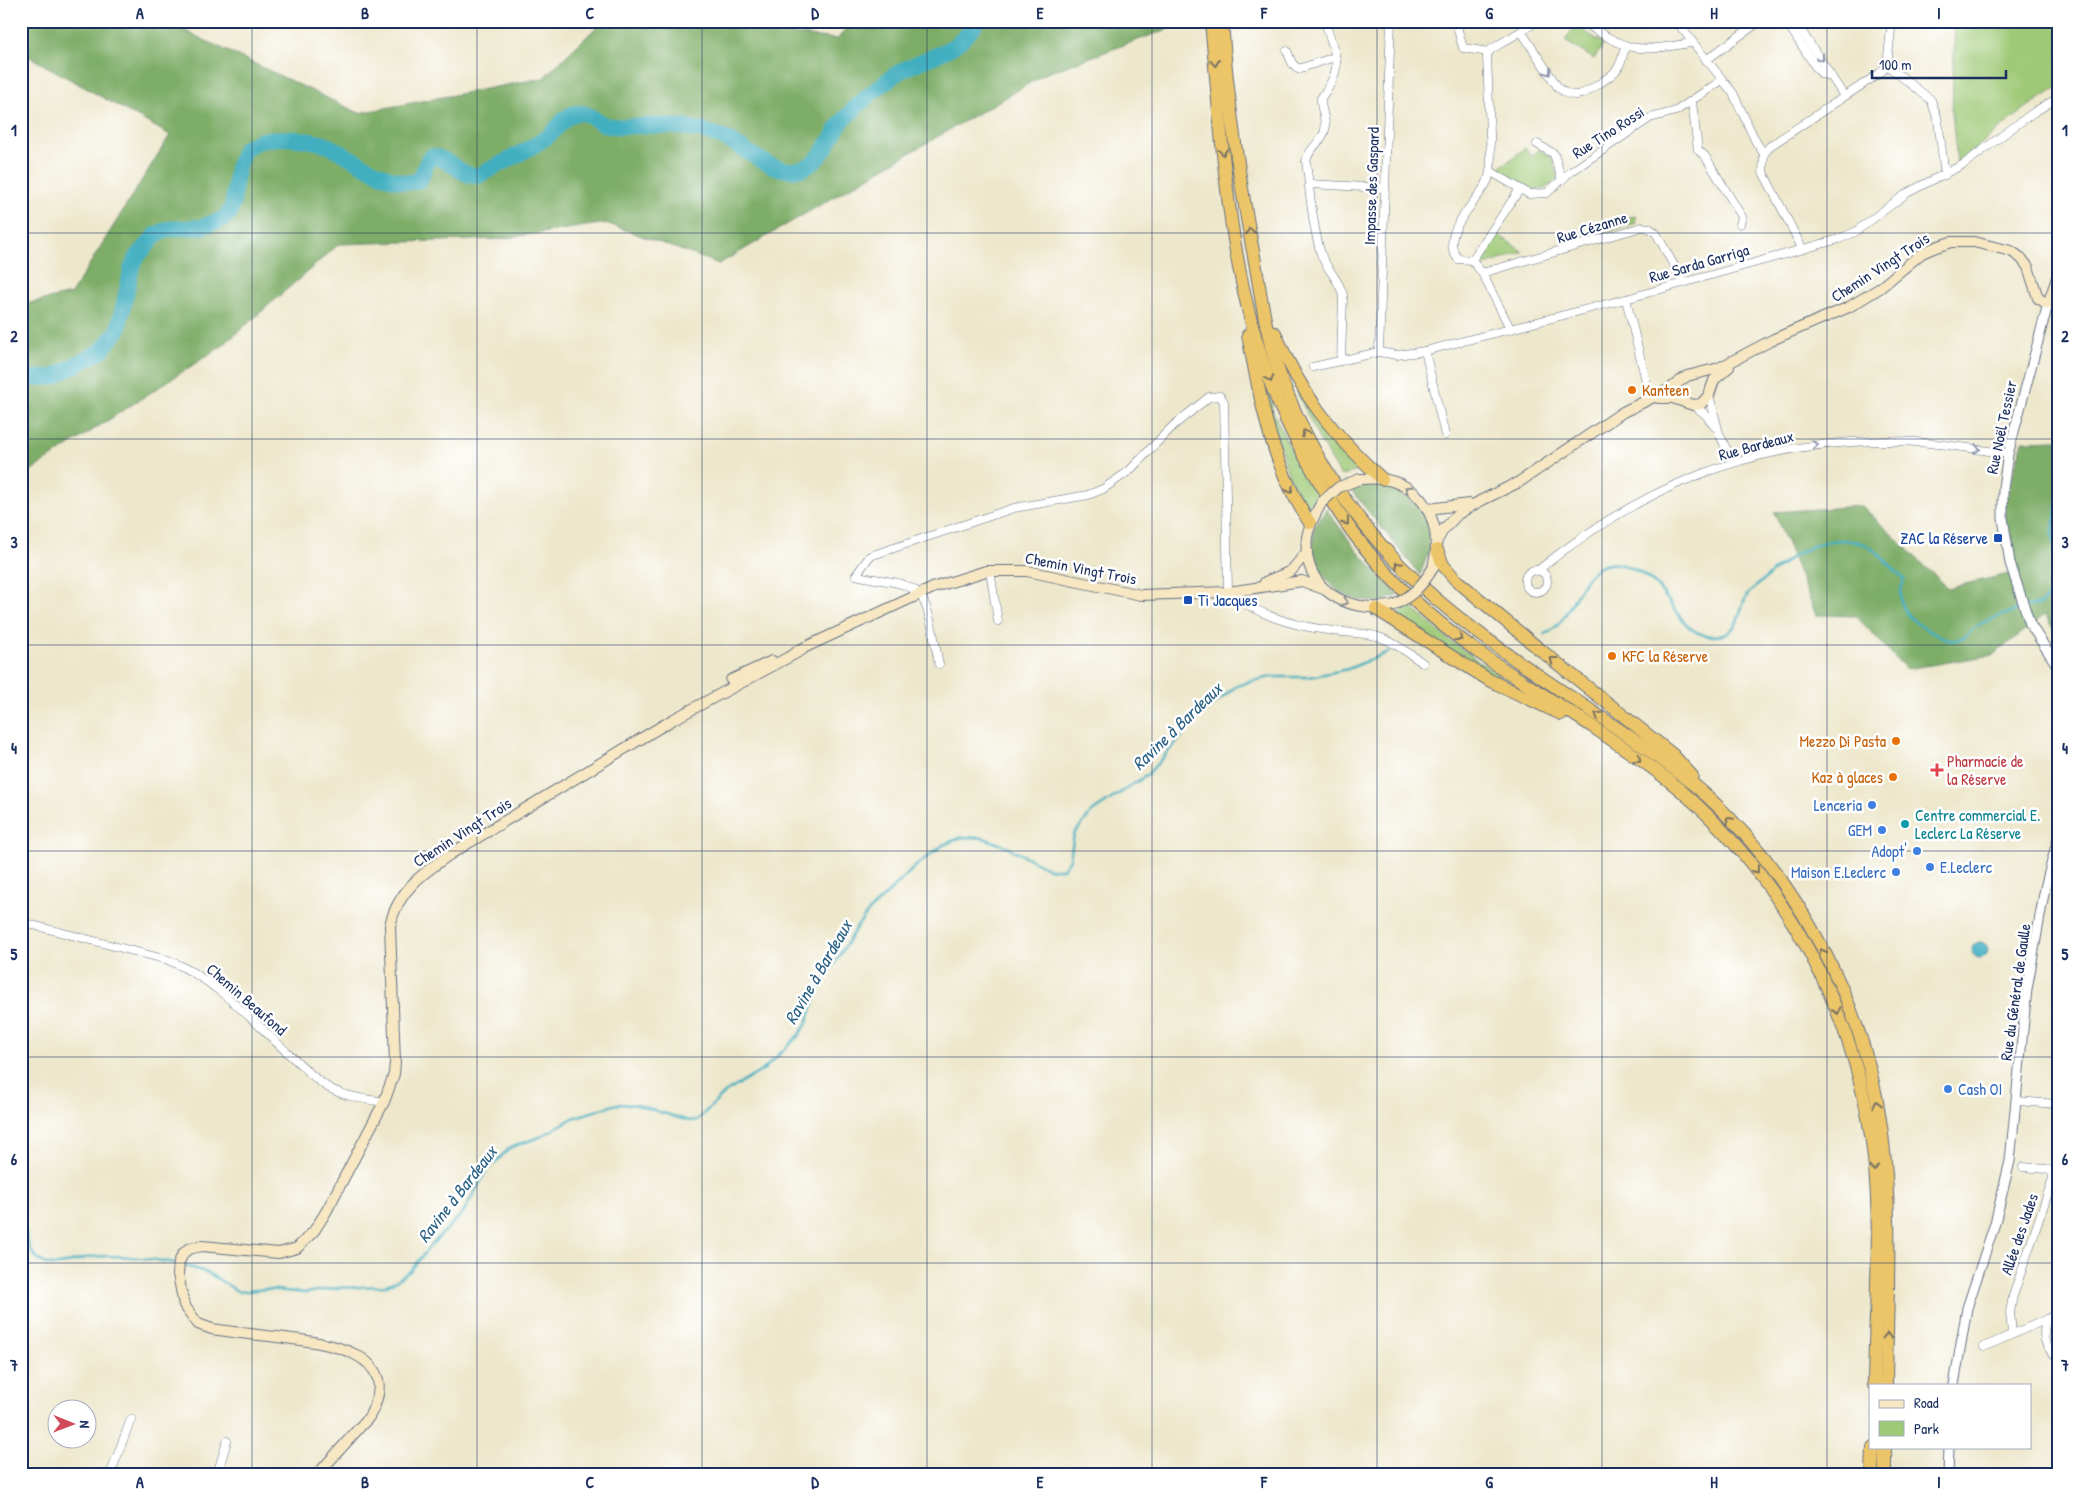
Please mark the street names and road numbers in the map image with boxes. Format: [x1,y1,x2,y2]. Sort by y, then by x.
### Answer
street label: Rue Tino Rossi [1568,101,1648,163]
street label: Impasse des Gaspard [1358,127,1384,245]
street label: Rue Cézanne [1554,206,1631,248]
street label: Chemin Vingt Trois [1827,227,1933,307]
street label: Rue Sarda Garriga [1646,238,1752,288]
street label: Rue Noël Tessier [1980,378,2022,476]
street label: Rue Bardeaux [1716,424,1796,466]
street label: Chemin Vingt Trois [1023,546,1139,590]
street label: Chemin Vingt Trois [409,792,515,872]
street label: Rue du Général de Gaulle [1995,922,2036,1062]
street label: Chemin Beaufond [202,958,292,1040]
street label: Allée des Jades [1995,1190,2043,1278]

